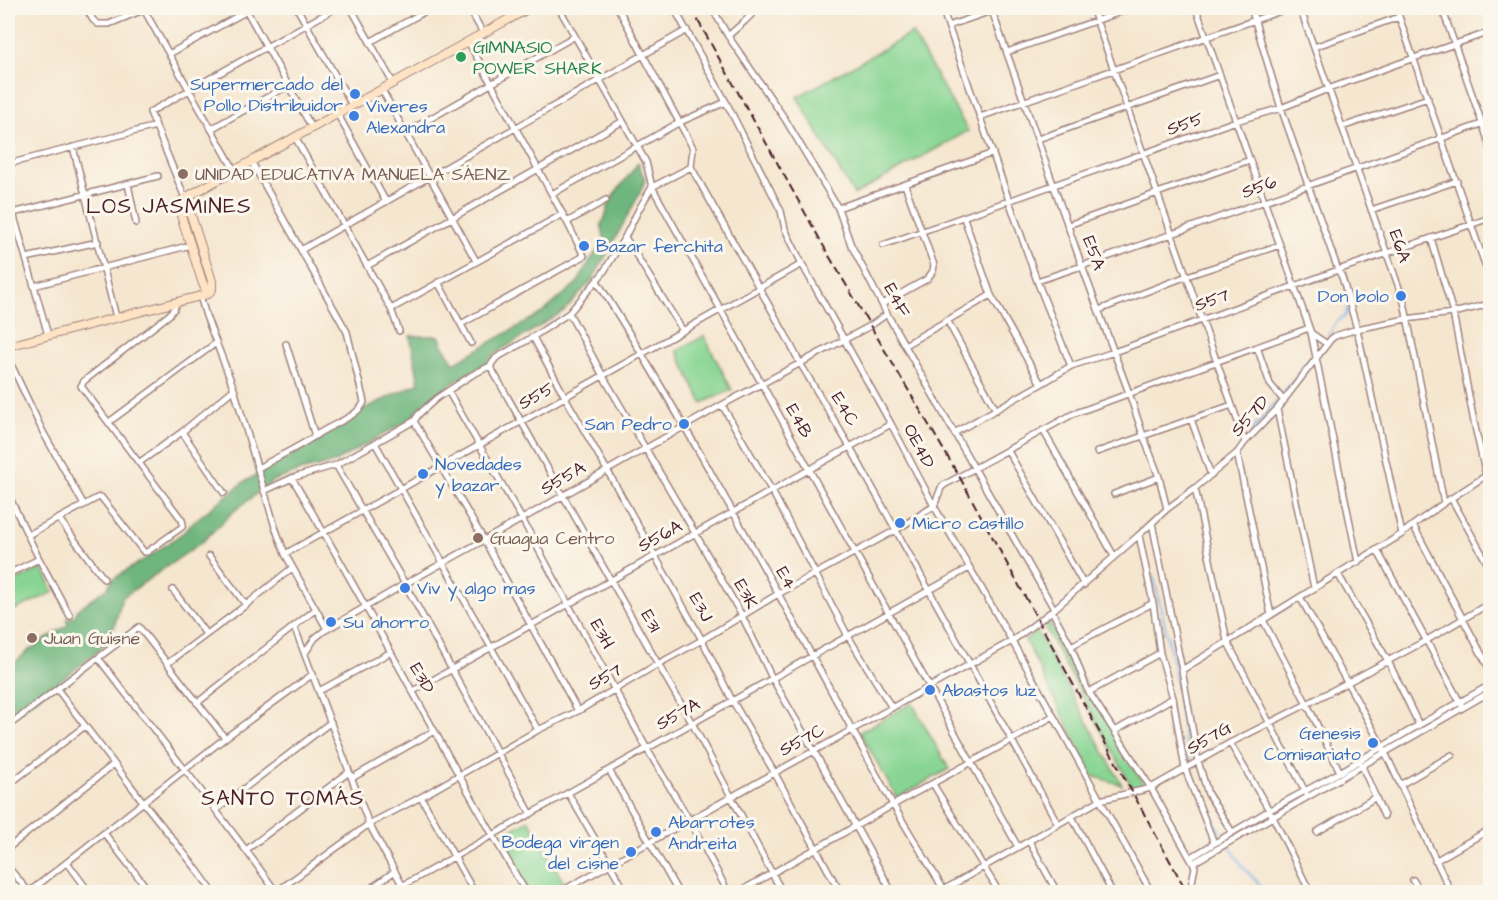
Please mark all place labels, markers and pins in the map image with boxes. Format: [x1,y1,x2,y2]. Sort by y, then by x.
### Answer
place label: GIMNASIO POWER SHARK [473,35,602,81]
marker: GIMNASIO POWER SHARK [454,50,468,64]
place label: Supermercado del Pollo Distribuidor [190,72,343,118]
marker: Supermercado del Pollo Distribuidor [348,87,362,101]
place label: Viveres Alexandra [366,94,445,140]
marker: Viveres Alexandra [347,109,361,123]
place label: UNIDAD EDUCATIVA MANUELA SÁENZ [195,162,511,187]
marker: UNIDAD EDUCATIVA MANUELA SÁENZ [176,167,190,181]
place label: Bazar ferchita [596,234,723,259]
marker: Bazar ferchita [577,239,591,253]
place label: Don bolo [1318,284,1389,309]
marker: Don bolo [1394,289,1408,303]
place label: San Pedro [585,412,672,437]
marker: San Pedro [677,417,691,431]
place label: Novedades y bazar [435,452,522,499]
marker: Novedades y bazar [416,467,430,481]
place label: Micro castillo [912,511,1024,536]
marker: Micro castillo [893,516,907,530]
place label: Guagua Centro [490,526,614,552]
marker: Guagua Centro [471,531,485,545]
place label: Viv y algo mas [417,576,535,602]
marker: Viv y algo mas [398,581,412,595]
place label: Su ahorro [343,610,429,635]
marker: Su ahorro [324,615,338,629]
place label: Juan Guisne [44,626,140,651]
marker: Juan Guisne [25,631,39,645]
place label: Abastos luz [942,678,1036,703]
marker: Abastos luz [923,683,937,697]
place label: Genesis Comisariato [1264,721,1361,767]
marker: Genesis Comisariato [1366,736,1380,750]
place label: Abarrotes Andreita [668,810,755,856]
marker: Abarrotes Andreita [649,825,663,839]
place label: Bodega virgen del cisne [501,830,619,876]
marker: Bodega virgen del cisne [624,845,638,859]

